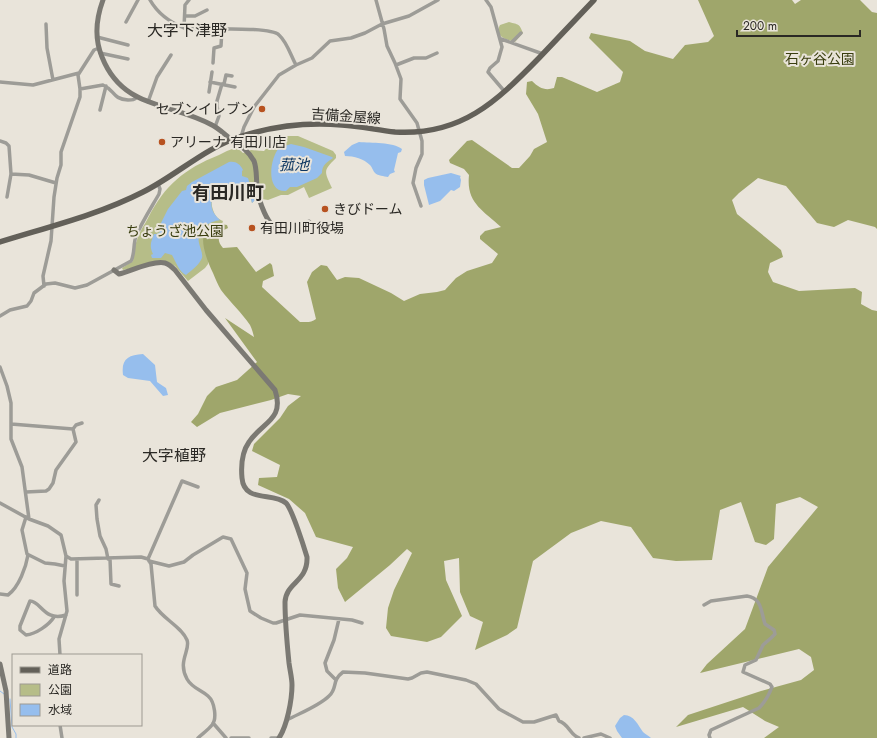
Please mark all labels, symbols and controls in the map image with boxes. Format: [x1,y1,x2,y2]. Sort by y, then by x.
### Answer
scale bar [737,12,860,38]
text: 200 m [743,17,777,35]
district label: 大字下津野 [147,19,227,42]
park label: 石ヶ谷公園 [785,49,855,69]
place label: セブンイレブン [156,99,254,119]
marker: セブンイレブン [257,104,267,114]
street label: 吉備金屋線 [310,104,382,128]
place label: アリーナ 有田川店 [170,132,286,152]
marker: アリーナ 有田川店 [157,137,167,147]
water label: 菰池 [279,154,311,176]
district label: 有田川町 [192,180,264,206]
place label: きびドーム [333,199,403,219]
marker: きびドーム [320,204,330,214]
place label: 有田川町役場 [260,218,344,238]
park label: ちょうざ池公園 [126,221,224,241]
marker: 有田川町役場 [247,223,257,233]
district label: 大字植野 [142,444,206,467]
legend [12,654,142,726]
text: 道路 [48,661,72,679]
text: 公園 [48,681,72,699]
text: 水域 [48,701,72,719]

